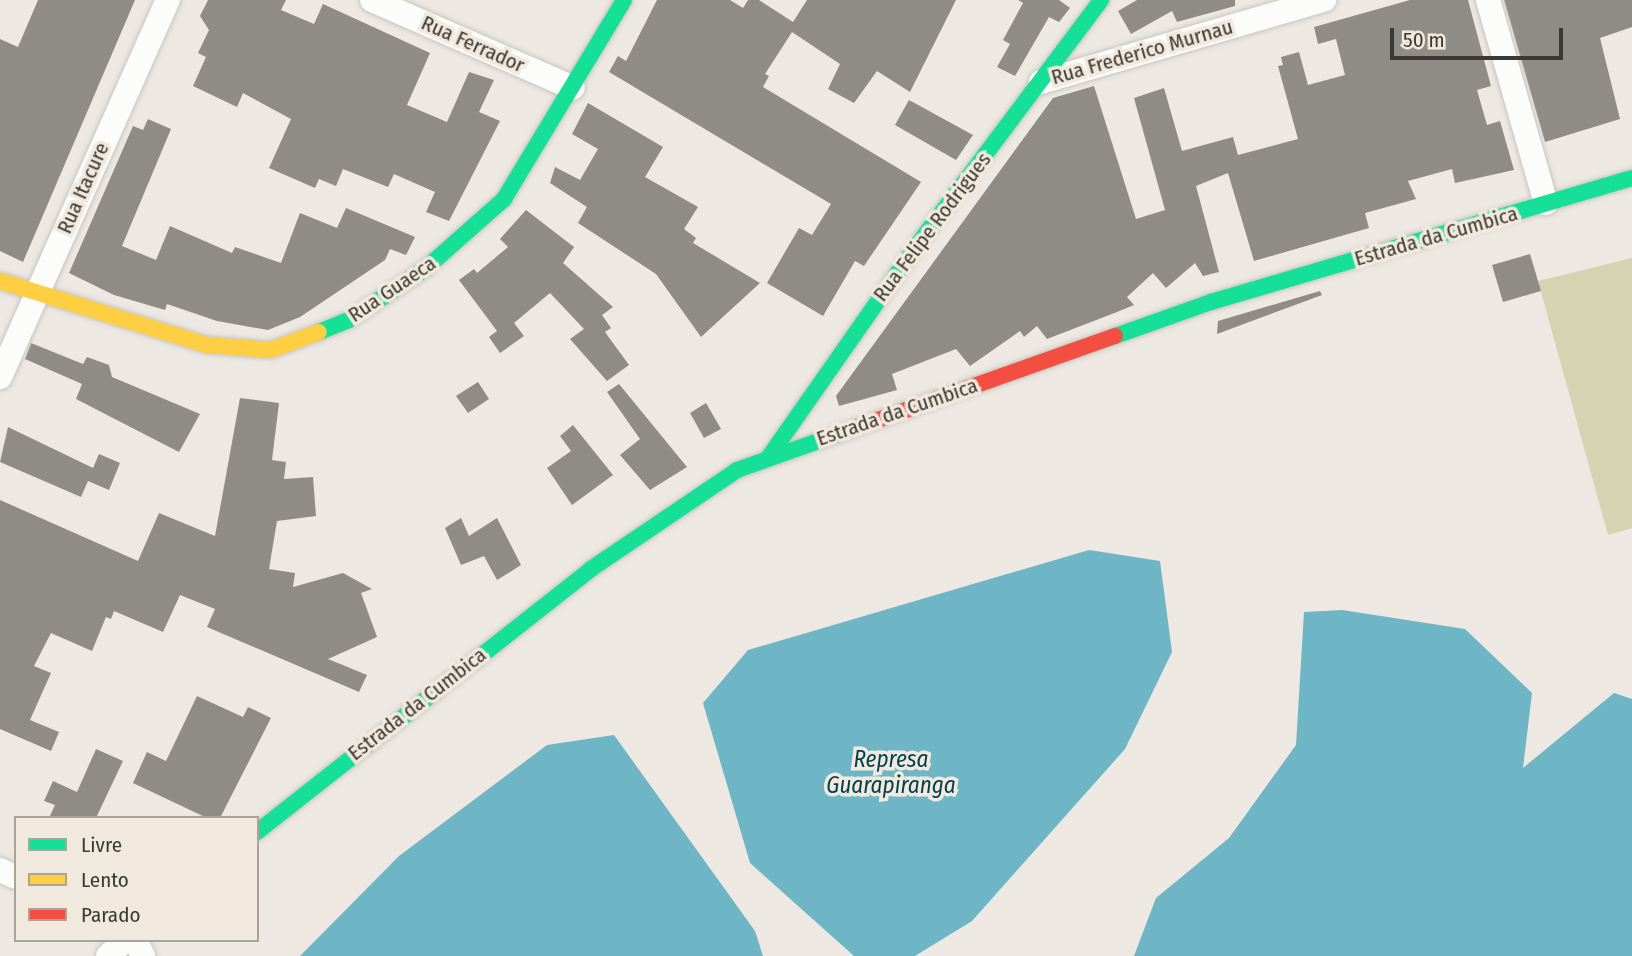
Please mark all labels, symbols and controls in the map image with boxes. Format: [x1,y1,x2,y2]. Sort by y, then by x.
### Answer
street label: Rua Ferrador [417,10,529,78]
street label: Rua Frederico Murnau [1048,14,1236,90]
scale bar [1394,14,1567,58]
text: 50 m [1403,27,1445,53]
street label: Rua Itacure [52,139,114,237]
street label: Rua Felipe Rodrigues [868,148,996,306]
street label: Estrada da Cumbica [1352,201,1520,271]
street label: Rua Guaeca [343,250,441,328]
street label: Estrada da Cumbica [813,373,981,451]
street label: Estrada da Cumbica [343,642,491,766]
water label: Represa Guarapiranga [826,745,956,799]
legend [14,816,259,942]
text: Livre [81,832,122,858]
text: Lento [81,867,129,893]
text: Parado [81,902,140,928]

